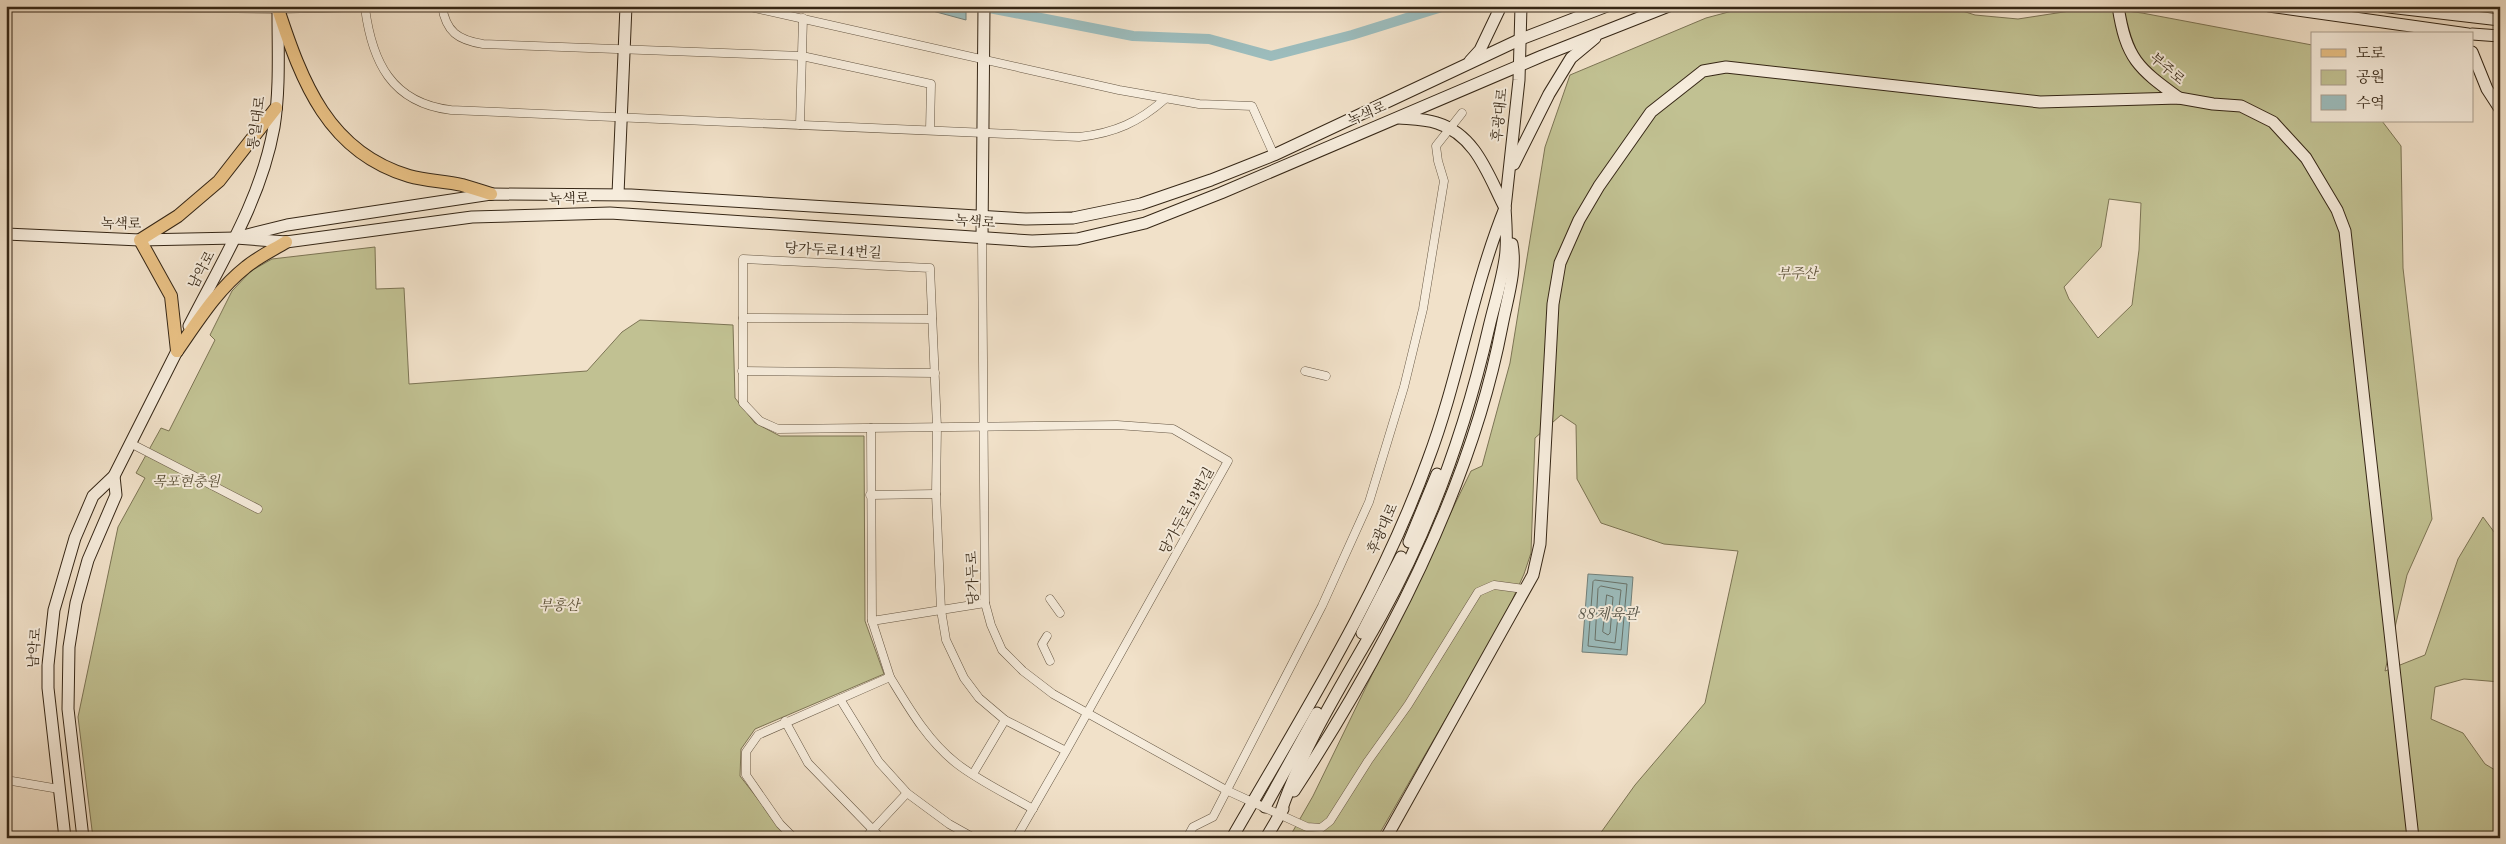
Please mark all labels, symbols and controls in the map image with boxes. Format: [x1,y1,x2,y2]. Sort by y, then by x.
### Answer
legend [2311,32,2474,122]
text: 도로 [2356,46,2385,62]
street label: 부주로 [2147,50,2188,88]
text: 공원 [2356,69,2385,86]
street label: 후광대로 [1488,87,1510,143]
street label: 통일대로 [245,95,268,151]
text: 수역 [2356,95,2385,112]
street label: 녹색로 [1345,99,1389,128]
street label: 녹색로 [548,190,590,207]
street label: 녹색로 [954,213,996,230]
street label: 녹색로 [101,216,142,231]
street label: 당가두로14번길 [784,240,882,261]
street label: 남악로 [185,248,218,291]
park label: 부주산 [1777,266,1820,281]
street label: 당가두로13번길 [1156,465,1217,557]
park label: 목포현충원 [152,474,221,489]
street label: 후광대로 [1364,500,1401,557]
street label: 당가두로 [964,550,981,605]
park label: 부흥산 [539,598,582,613]
water label: 88체육관 [1578,606,1641,623]
street label: 남악로 [26,627,43,669]

